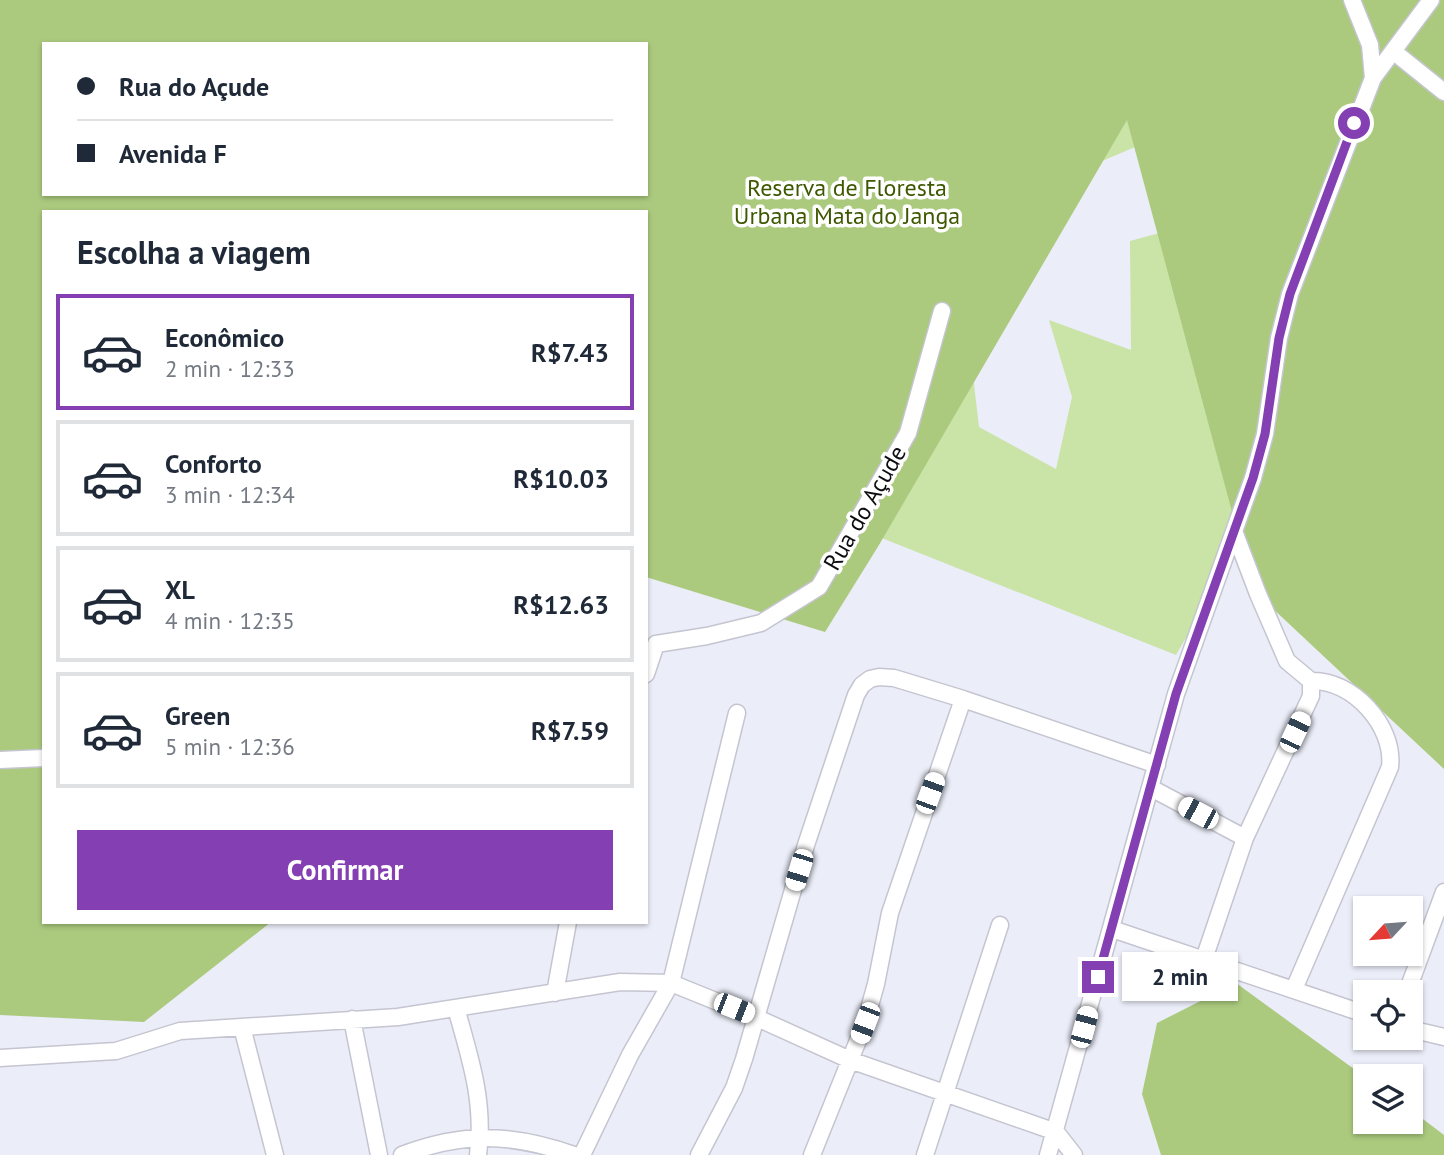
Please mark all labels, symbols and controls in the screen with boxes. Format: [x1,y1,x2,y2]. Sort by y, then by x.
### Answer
text: Rua do Açude [119,70,269,103]
route start [1338,107,1370,139]
text: Avenida F [119,137,227,170]
park label: Reserva de Floresta Urbana Mata do Janga [734,172,960,231]
text: Escolha a viagem [77,231,311,273]
icon: car [81,321,144,384]
text: Econômico [165,321,284,354]
text: R$7.43 [531,336,609,369]
text: 2 min · 12:33 [165,354,295,383]
street label: Rua do Açude [816,440,913,576]
icon: car [81,447,144,510]
text: Conforto [165,447,262,480]
text: R$10.03 [513,462,609,495]
text: 3 min · 12:34 [165,480,295,509]
icon: car [81,573,144,636]
text: XL [165,573,195,606]
text: R$12.63 [513,588,609,621]
text: 4 min · 12:35 [165,606,295,635]
icon: car [81,699,144,762]
text: Green [165,699,230,732]
car [1277,709,1314,755]
text: R$7.59 [531,714,609,747]
text: 5 min · 12:36 [165,732,295,761]
car [913,770,948,816]
car [1175,794,1222,832]
button: Confirmar [77,830,613,910]
car [783,847,816,893]
north arrow [1353,896,1423,966]
map controls [1353,896,1423,1134]
callout: 2 min [1122,953,1238,1002]
route end [1082,961,1114,993]
text: 2 min [1152,962,1208,991]
button: locate [1353,980,1423,1050]
car [711,990,758,1026]
car [848,1000,883,1046]
car [1069,1004,1100,1050]
button: layers [1353,1064,1423,1134]

